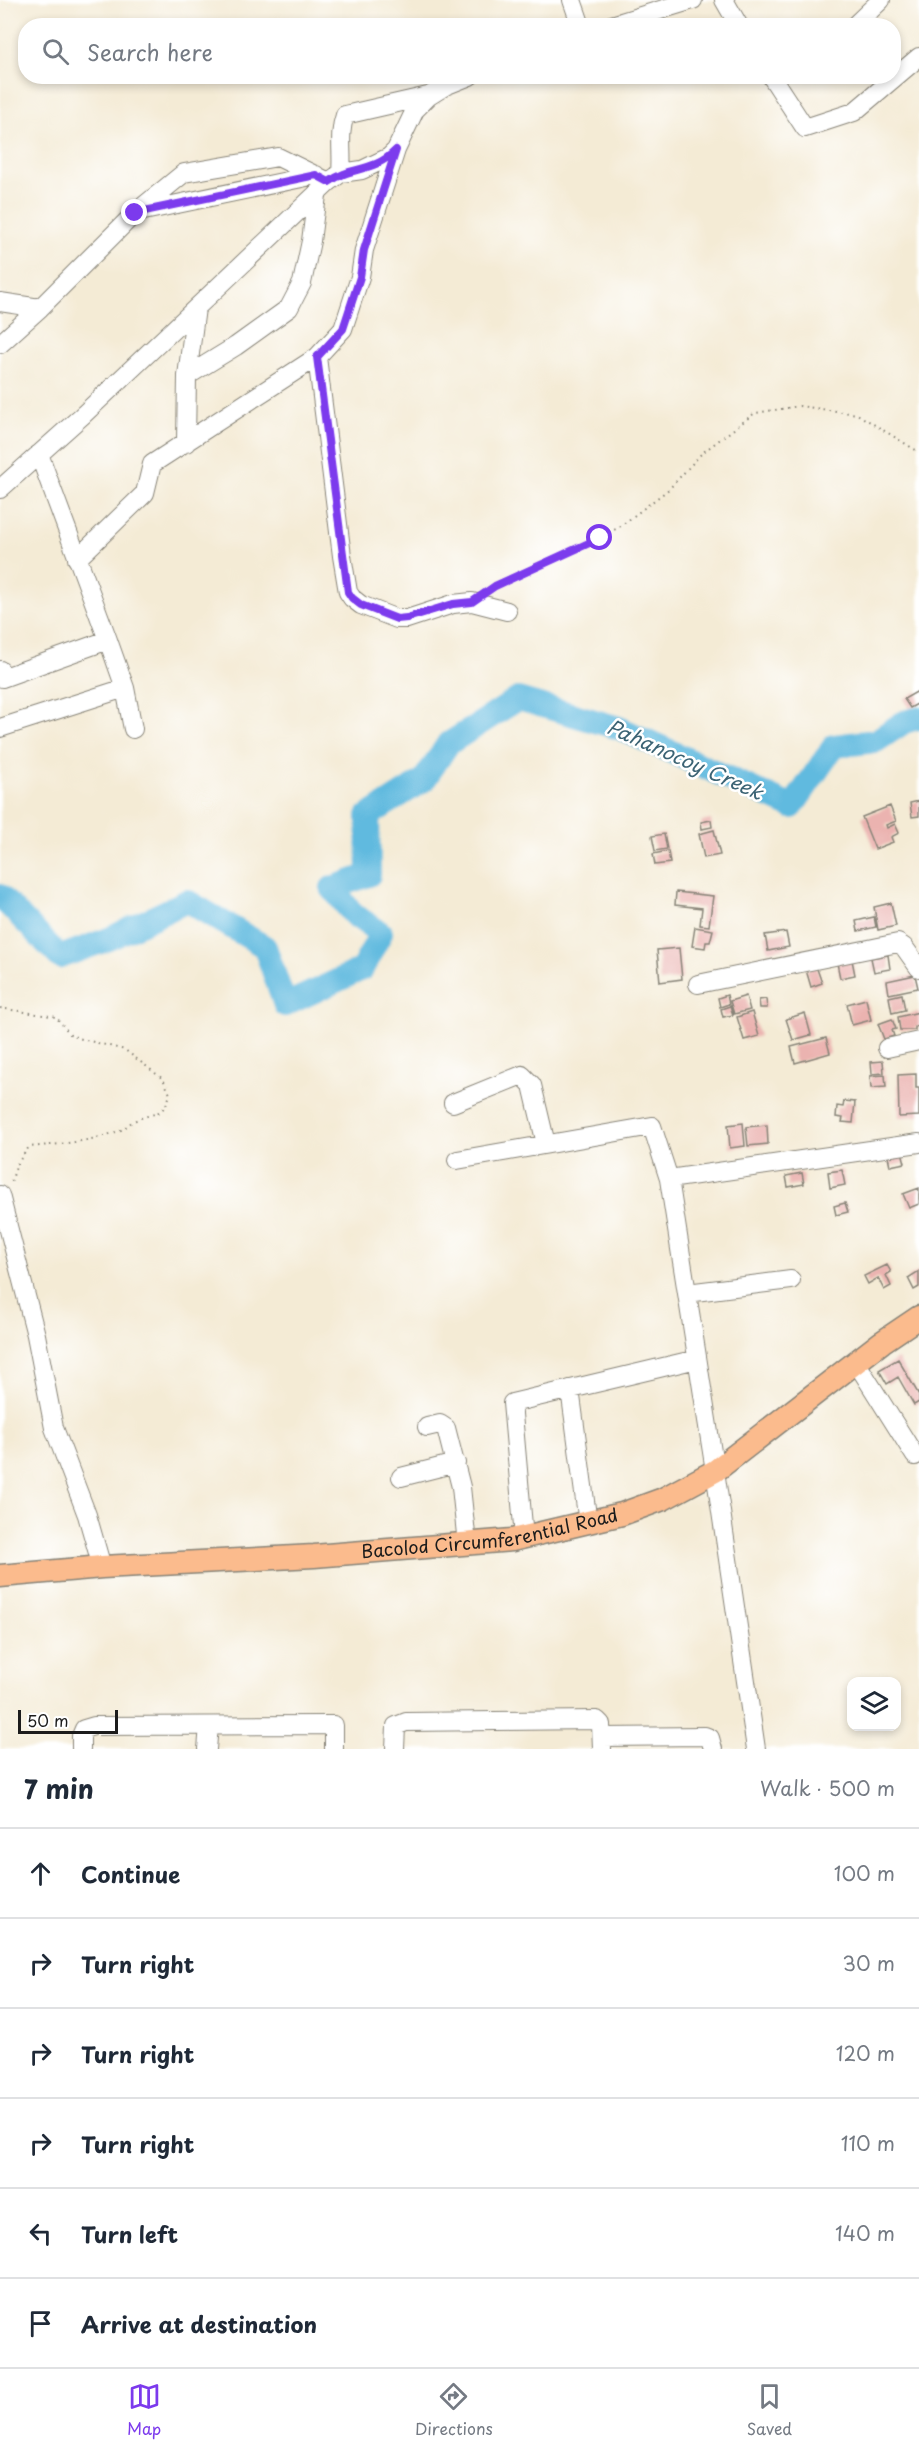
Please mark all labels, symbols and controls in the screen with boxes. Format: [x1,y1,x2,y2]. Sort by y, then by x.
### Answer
search box [18,18,901,84]
icon: search [39,35,72,68]
text: Search here [87,35,213,68]
route end [121,199,147,225]
route start [586,524,612,550]
water label: Pahanocoy Creek [603,711,769,807]
street label: Bacolod Circumferential Road [360,1500,620,1564]
map controls [847,1677,901,1731]
button: layers [847,1677,901,1731]
scale bar [18,1707,118,1734]
text: 50 m [27,1708,68,1732]
text: 7 min [24,1769,94,1808]
text: Walk · 500 m [760,1773,895,1803]
icon: ahead [24,1857,57,1890]
text: Continue [81,1857,180,1890]
text: 100 m [834,1858,895,1888]
icon: right [24,1947,57,1980]
text: Turn right [81,1947,194,1980]
text: 30 m [842,1948,895,1978]
icon: right [24,2037,57,2070]
text: Turn right [81,2037,194,2070]
text: 120 m [836,2038,895,2068]
icon: right [24,2127,57,2160]
text: Turn right [81,2127,194,2160]
text: 110 m [841,2128,895,2158]
icon: left [24,2217,57,2250]
text: Turn left [81,2217,178,2250]
text: 140 m [835,2218,895,2248]
icon: arrive [24,2307,57,2340]
text: Arrive at destination [81,2307,317,2340]
tab: Map [127,2380,161,2440]
tab: Directions [415,2380,493,2440]
tab: Saved [747,2380,792,2440]

